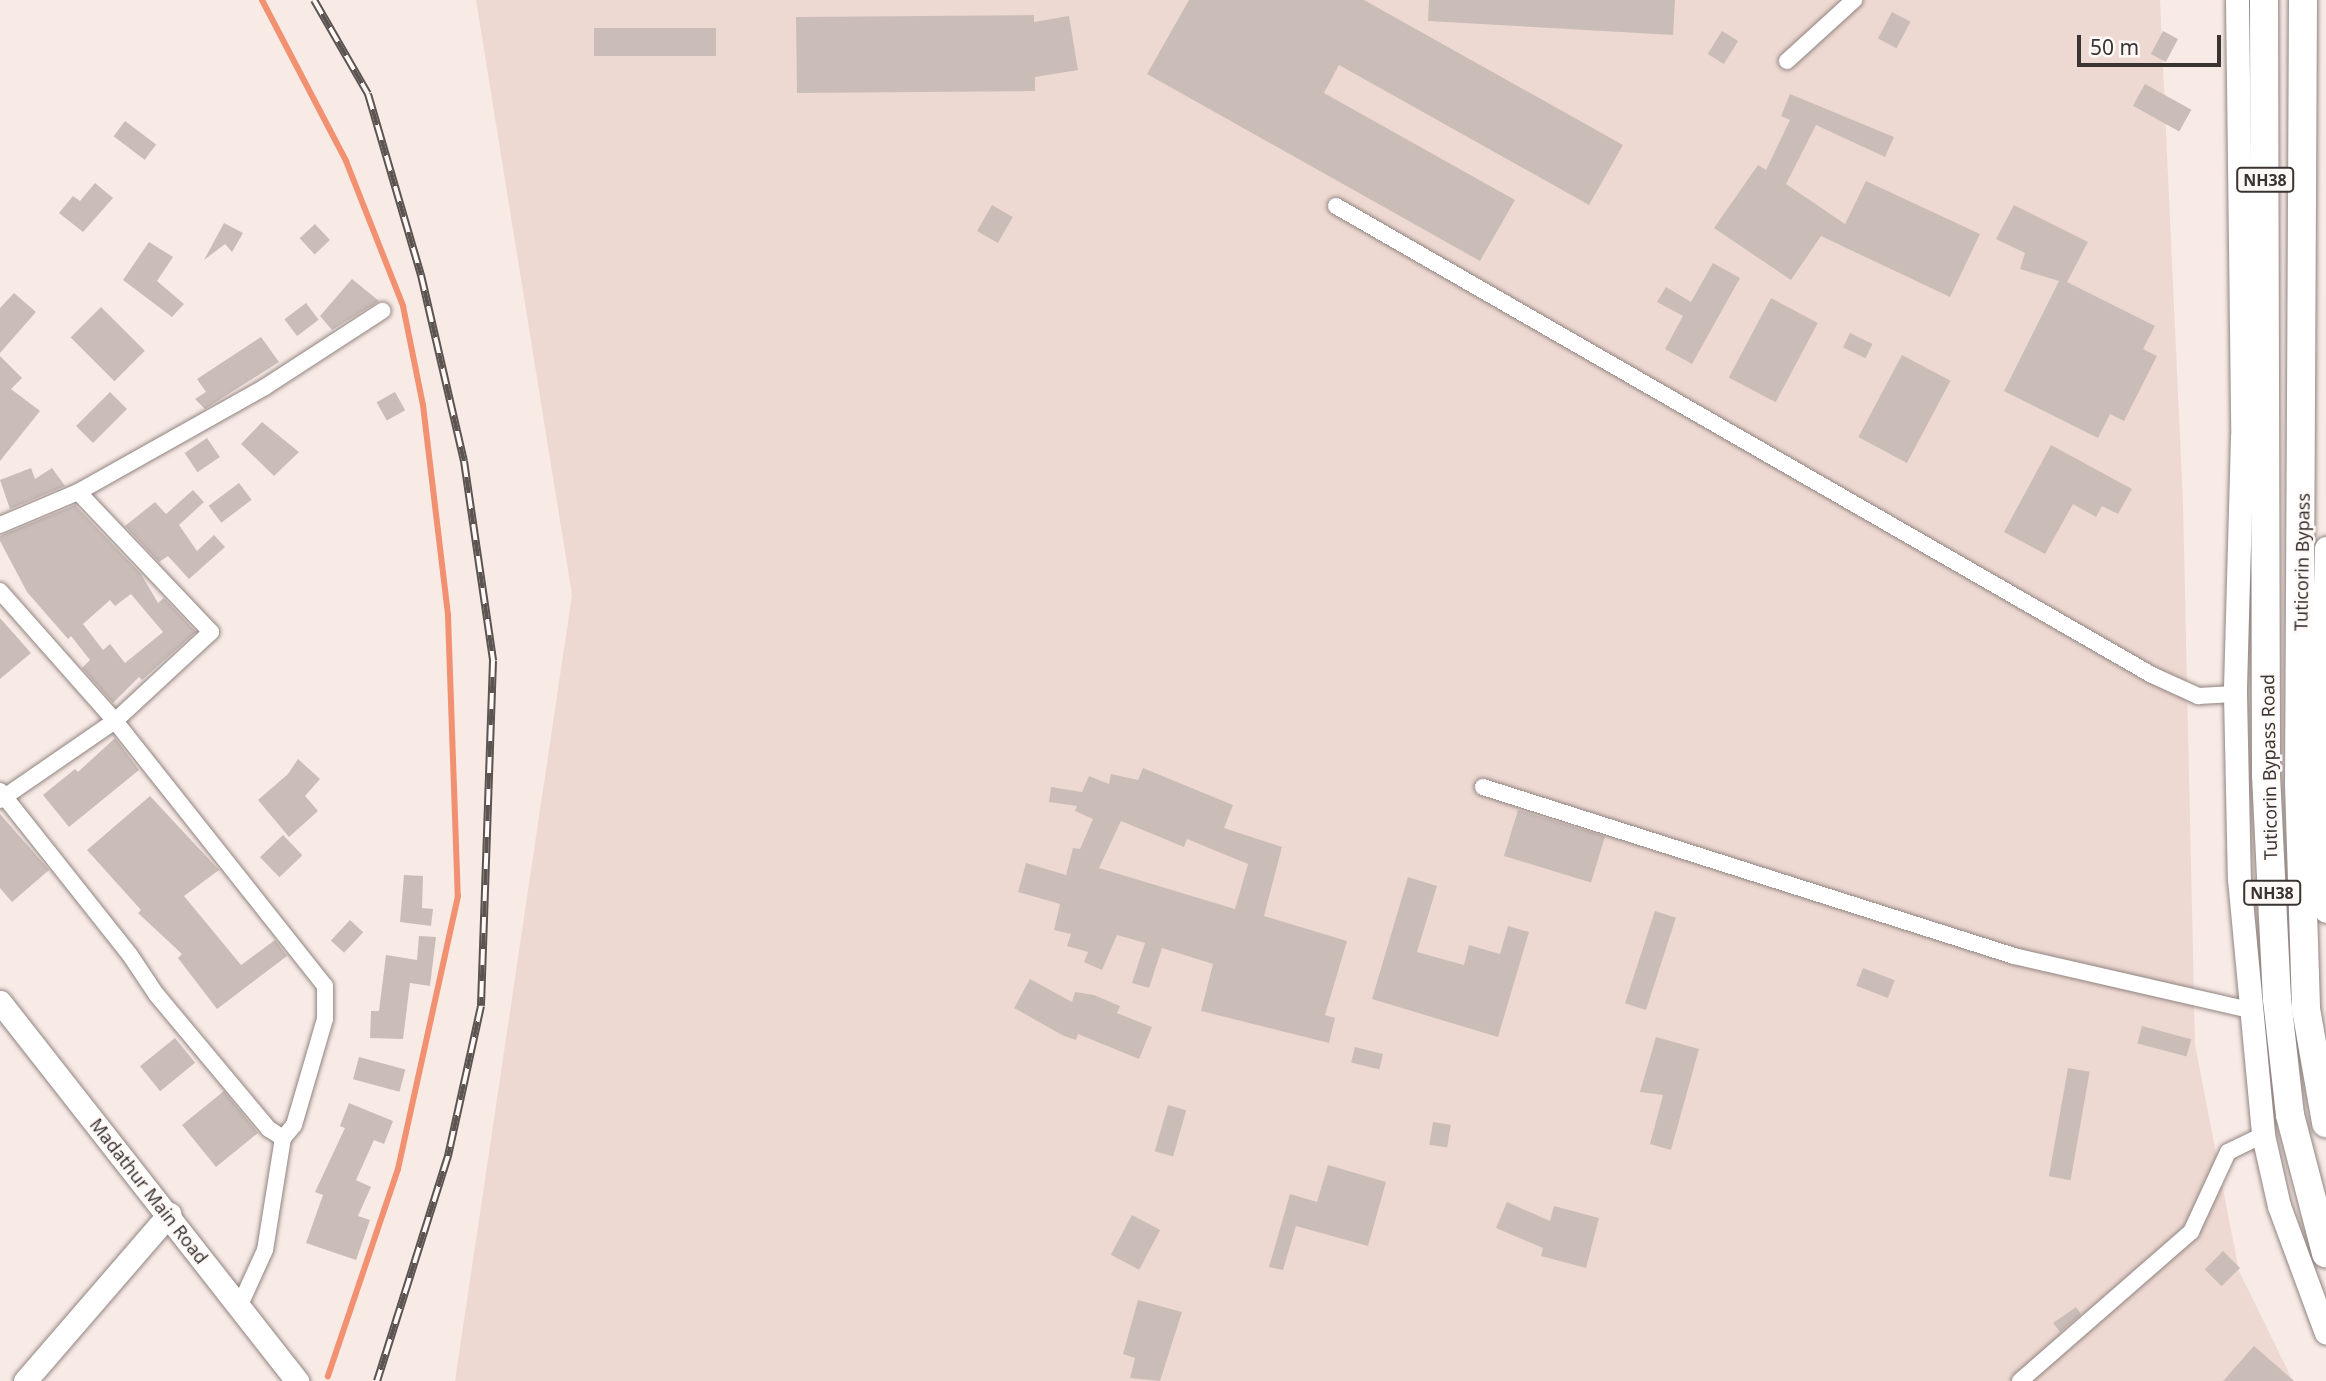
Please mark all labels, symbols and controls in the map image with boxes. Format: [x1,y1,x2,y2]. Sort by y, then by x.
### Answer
scale bar [2081,21,2224,65]
text: 50 m [2090,33,2139,61]
road number: NH38 [2235,168,2295,192]
street label: Tuticorin Bypass [2290,493,2314,631]
street label: Tuticorin Bypass Road [2257,674,2281,860]
road number: NH38 [2242,880,2302,906]
street label: Madathur Main Road [86,1114,212,1268]

